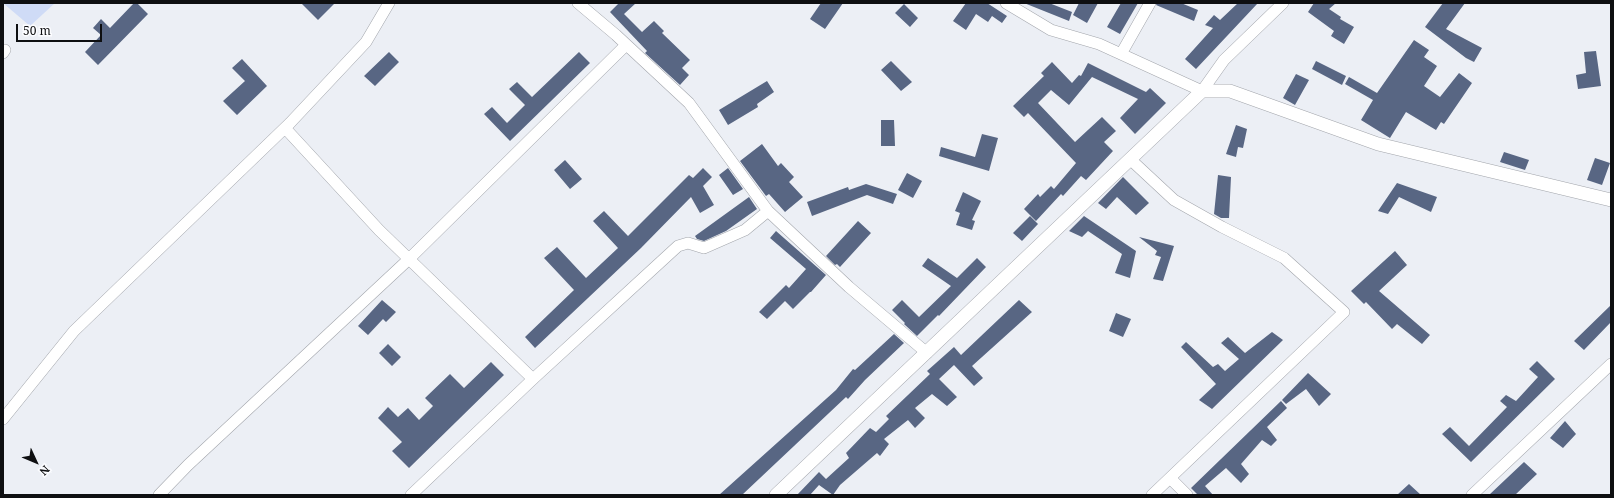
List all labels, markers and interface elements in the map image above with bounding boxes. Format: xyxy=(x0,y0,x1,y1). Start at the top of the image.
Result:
scale bar xyxy=(18,16,104,42)
text: 50 m xyxy=(23,22,51,39)
north arrow xyxy=(16,442,56,482)
text: N xyxy=(37,462,53,479)

